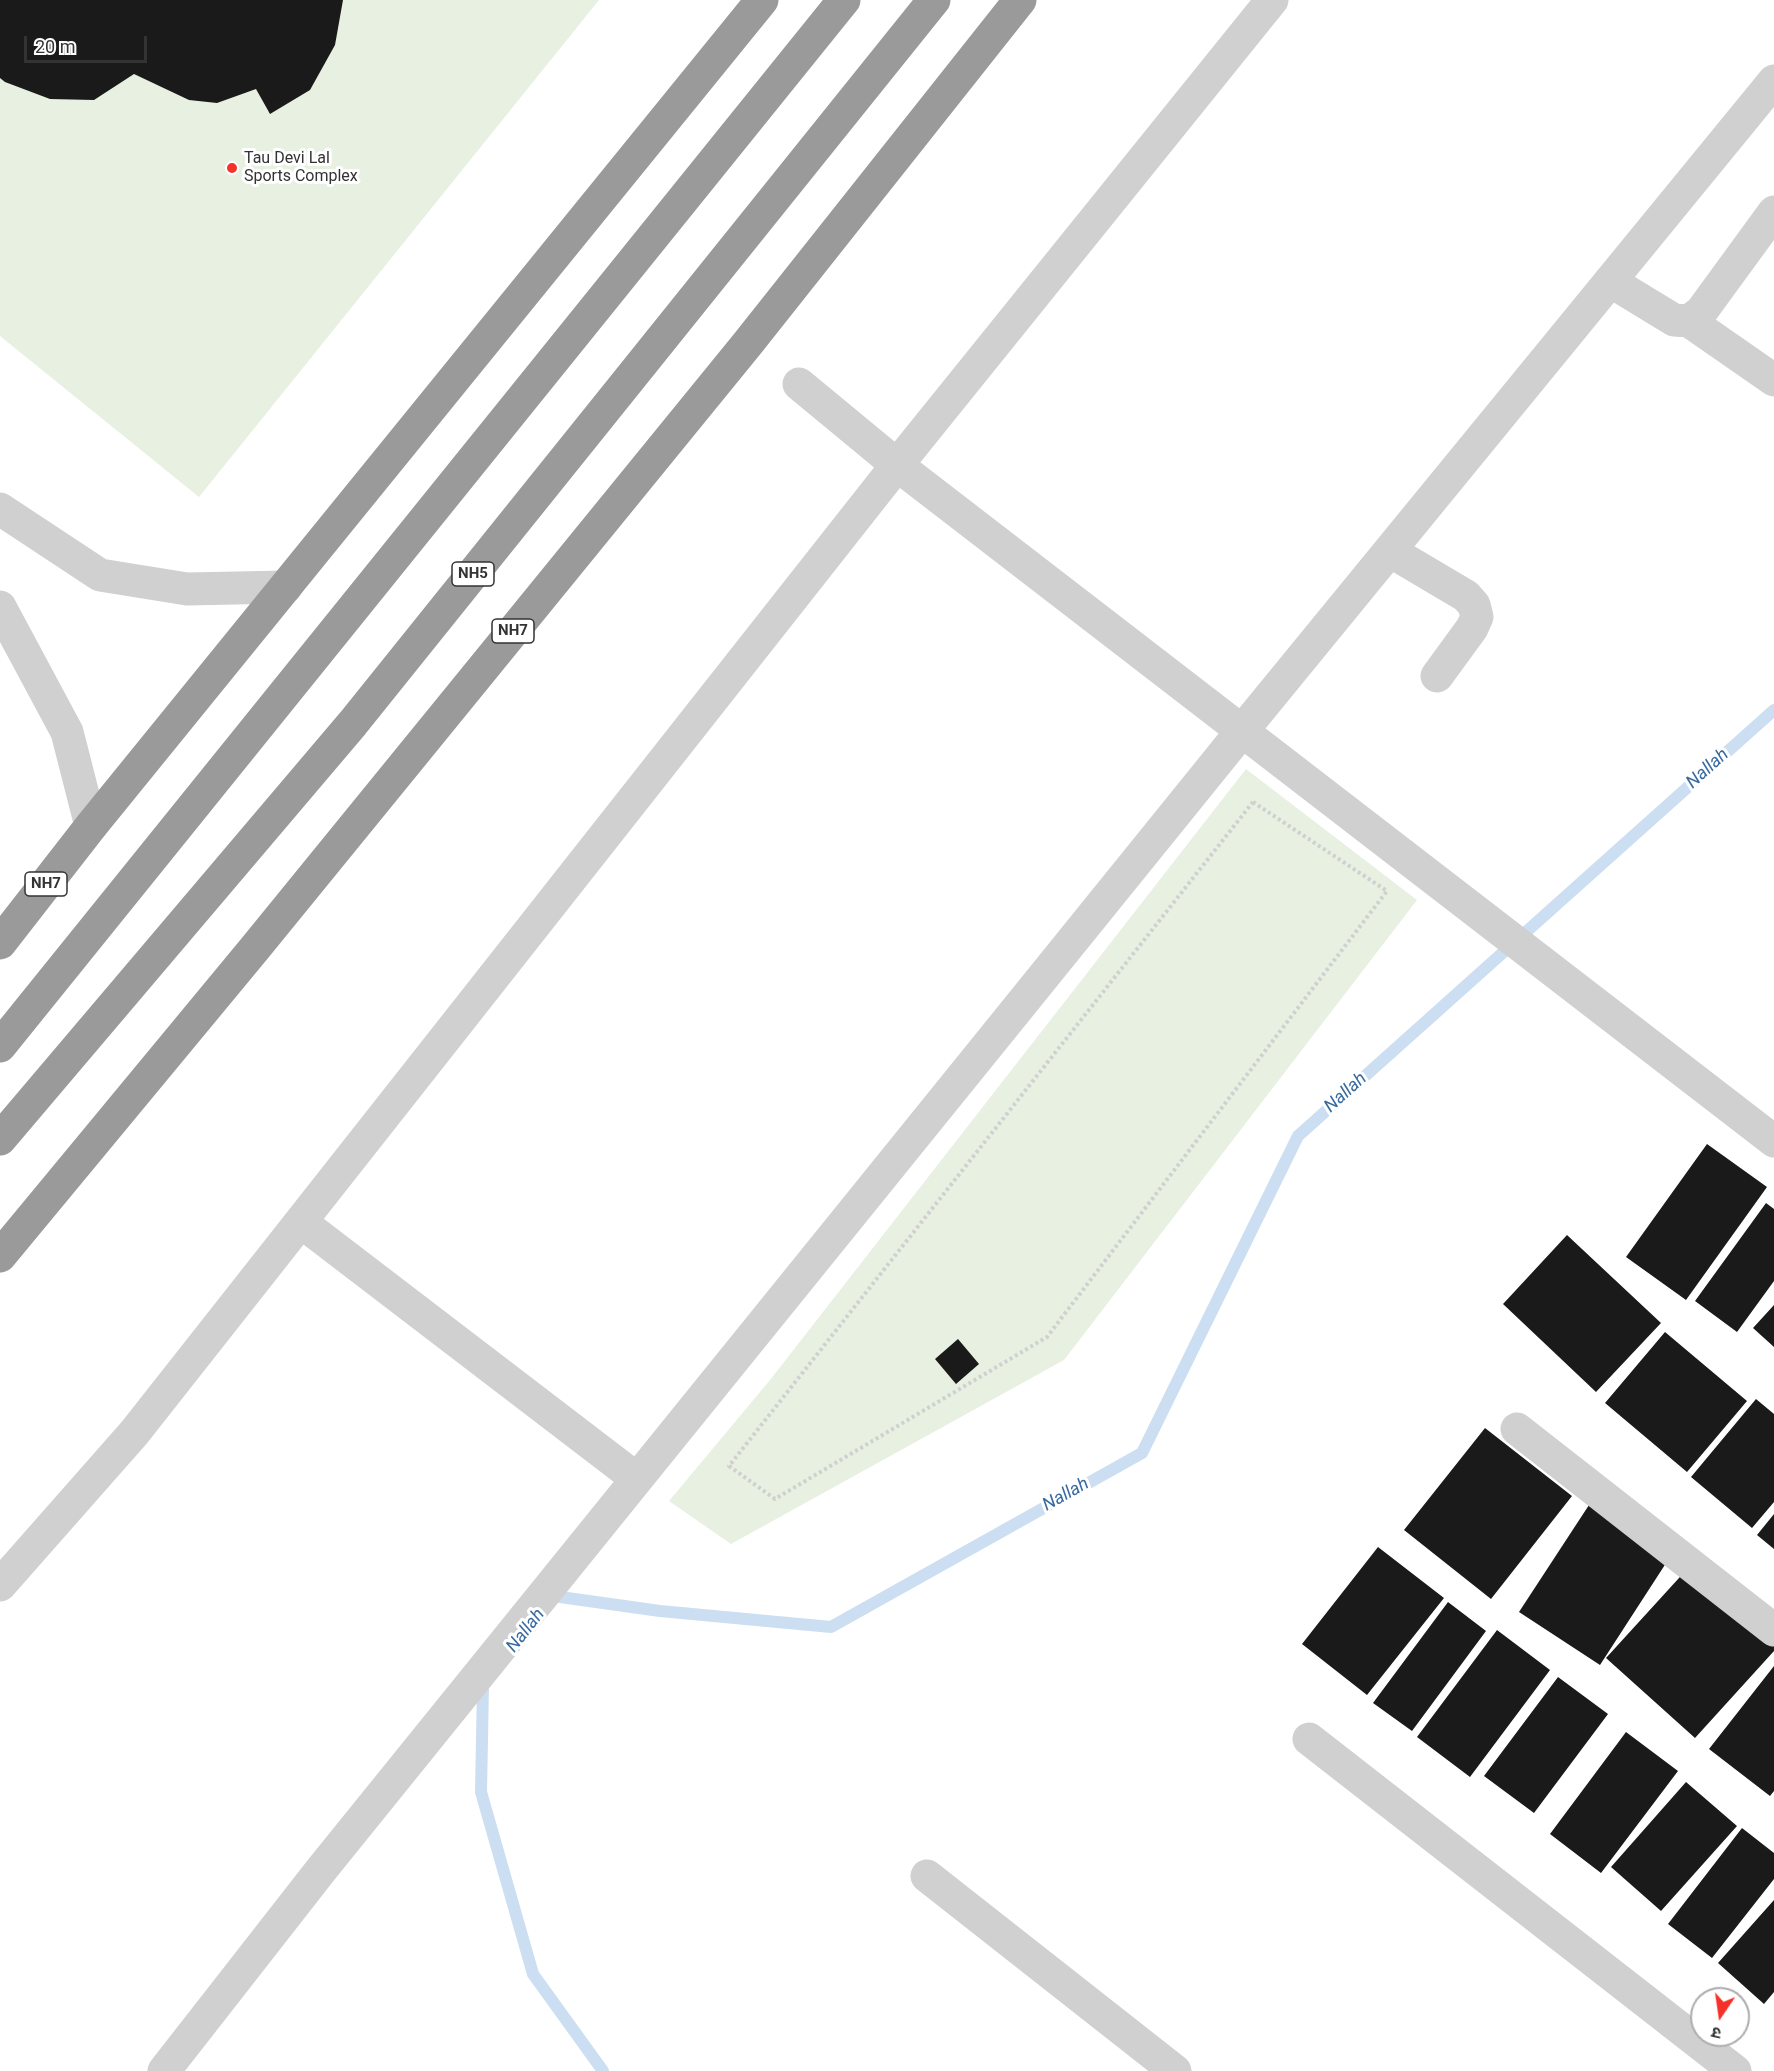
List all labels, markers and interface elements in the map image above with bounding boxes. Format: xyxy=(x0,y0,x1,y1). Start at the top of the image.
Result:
scale bar xyxy=(27,24,150,62)
text: 20 m xyxy=(35,36,75,57)
place label: Tau Devi Lal Sports Complex xyxy=(244,149,358,187)
marker: Tau Devi Lal Sports Complex xyxy=(225,161,239,175)
road number: NH5 xyxy=(452,562,494,586)
road number: NH7 xyxy=(492,619,534,643)
water label: Nallah xyxy=(1682,744,1734,794)
road number: NH7 xyxy=(25,872,67,896)
water label: Nallah xyxy=(1320,1068,1372,1118)
water label: Nallah xyxy=(1039,1474,1093,1516)
water label: Nallah xyxy=(502,1605,550,1657)
north arrow xyxy=(1690,1987,1750,2047)
text: उ xyxy=(1710,2023,1723,2043)

